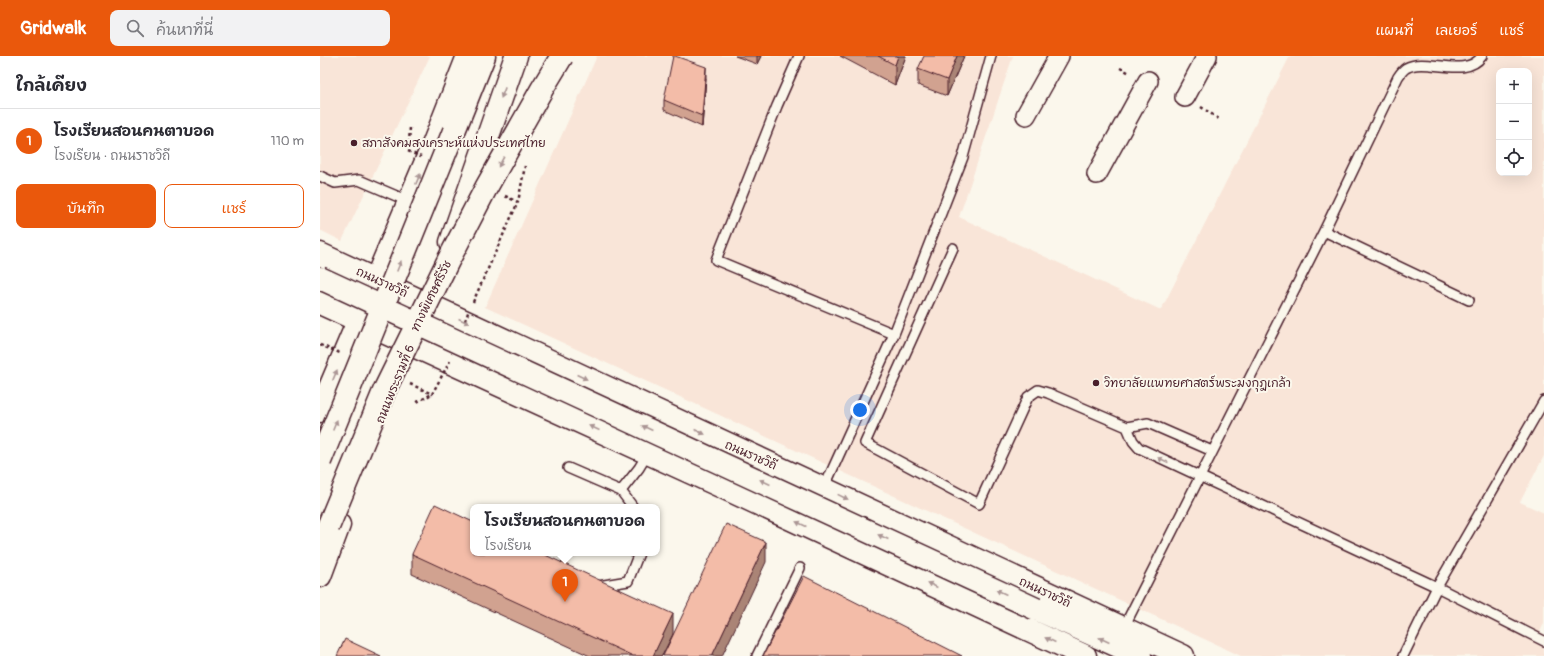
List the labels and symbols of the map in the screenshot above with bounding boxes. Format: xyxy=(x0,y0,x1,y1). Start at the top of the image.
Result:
one-way arrow xyxy=(499,87,505,99)
place label: สภาสังคมสงเคราะห์แห่งประเทศไทย xyxy=(362,135,546,151)
marker: สภาสังคมสงเคราะห์แห่งประเทศไทย xyxy=(349,138,359,148)
one-way arrow xyxy=(497,156,504,168)
one-way arrow xyxy=(415,173,421,184)
street label: ทางพิเศษศรีรัช xyxy=(408,258,455,334)
one-way arrow xyxy=(396,260,402,271)
street label: ถนนราชวิถี xyxy=(354,264,410,301)
one-way arrow xyxy=(458,318,470,324)
street label: ถนนพระรามที่ 6 xyxy=(369,341,418,426)
one-way arrow xyxy=(333,368,339,380)
one-way arrow xyxy=(576,374,587,380)
place label: วิทยาลัยแพทยศาสตร์พระมงกุฎเกล้า xyxy=(1104,375,1291,392)
marker: วิทยาลัยแพทยศาสตร์พระมงกุฎเกล้า xyxy=(1091,378,1101,388)
your location xyxy=(850,400,870,420)
one-way arrow xyxy=(331,419,338,431)
one-way arrow xyxy=(589,425,600,431)
one-way arrow xyxy=(641,425,653,431)
one-way arrow xyxy=(694,429,705,435)
street label: ถนนราชวิถี xyxy=(722,437,779,474)
one-way arrow xyxy=(1158,457,1169,463)
one-way arrow xyxy=(760,479,771,485)
one-way arrow xyxy=(837,494,849,501)
one-way arrow xyxy=(796,521,807,527)
one-way arrow xyxy=(877,534,889,540)
pin: 1 xyxy=(552,569,578,602)
street label: ถนนราชวิถี xyxy=(1017,574,1073,611)
one-way arrow xyxy=(926,582,938,588)
one-way arrow xyxy=(995,589,1007,595)
one-way arrow xyxy=(1043,636,1055,642)
one-way arrow xyxy=(1099,637,1110,643)

